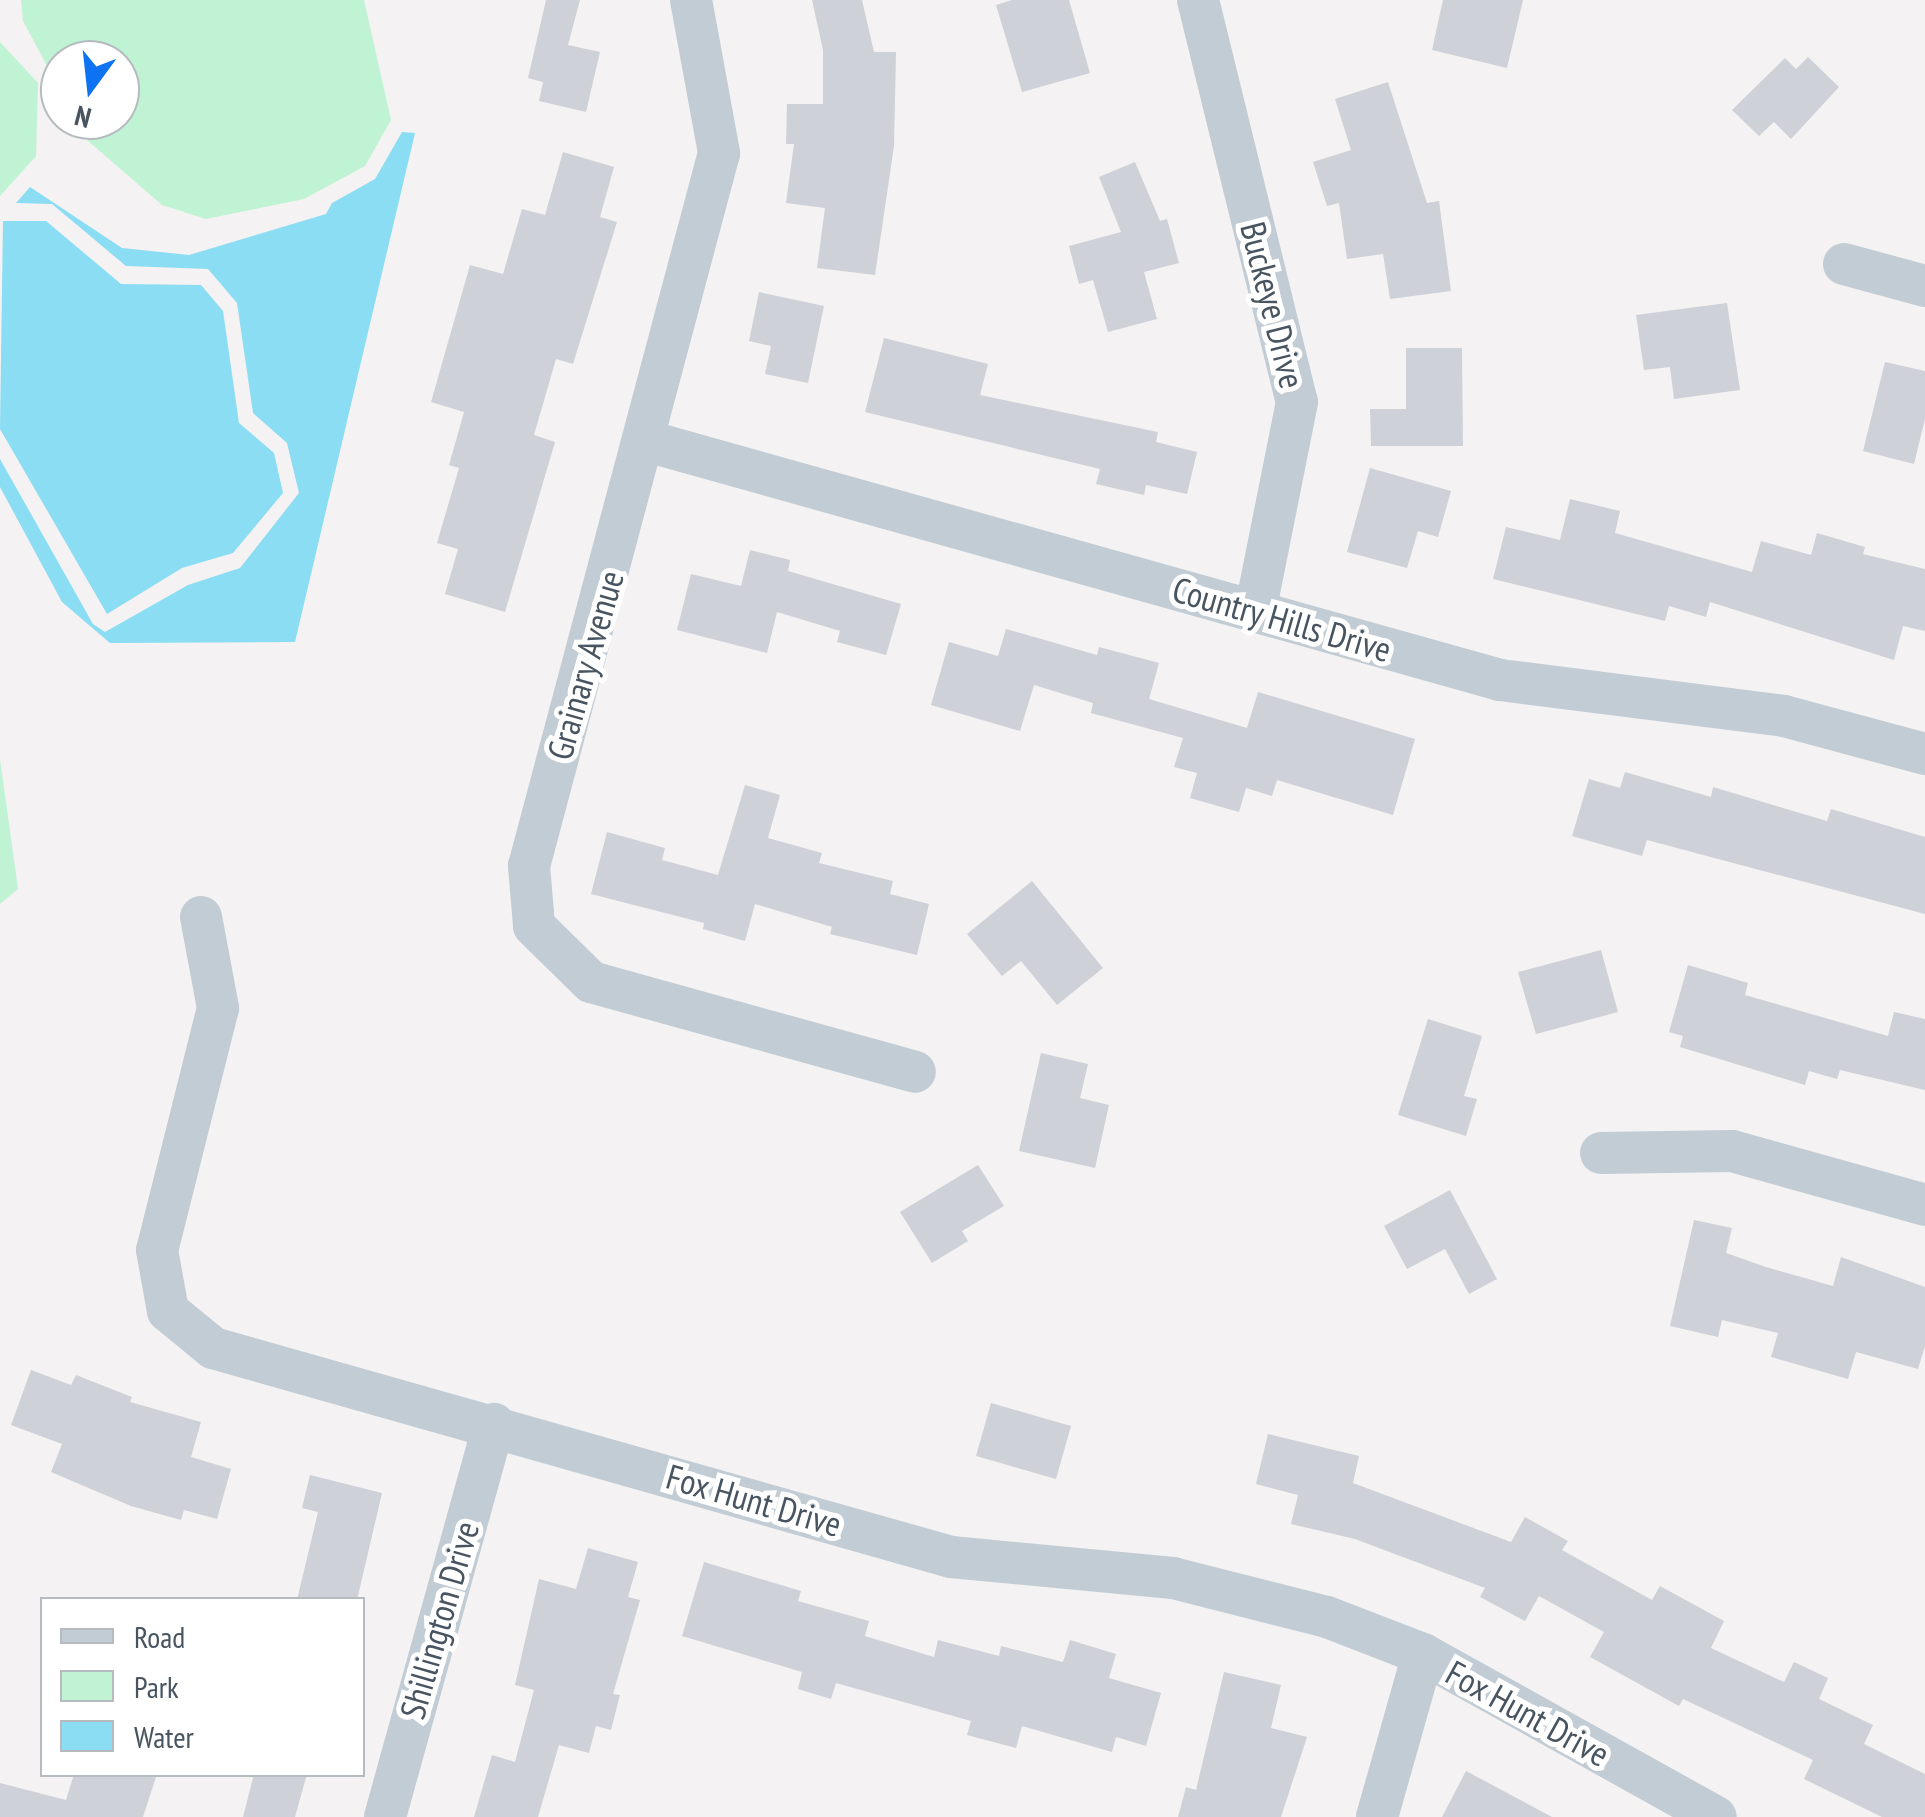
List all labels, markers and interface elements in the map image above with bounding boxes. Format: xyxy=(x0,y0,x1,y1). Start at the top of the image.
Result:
north arrow xyxy=(40,40,140,140)
text: N xyxy=(71,98,95,137)
street label: Buckeye Drive xyxy=(1232,218,1314,392)
street label: Grainary Avenue xyxy=(538,565,632,765)
street label: Country Hills Drive xyxy=(1168,568,1396,670)
street label: Fox Hunt Drive xyxy=(661,1455,847,1545)
street label: Shillington Drive xyxy=(391,1517,487,1723)
legend xyxy=(40,1597,365,1777)
text: Road xyxy=(134,1617,185,1656)
street label: Fox Hunt Drive xyxy=(1439,1651,1617,1775)
text: Park xyxy=(134,1667,179,1706)
text: Water xyxy=(134,1717,194,1756)

